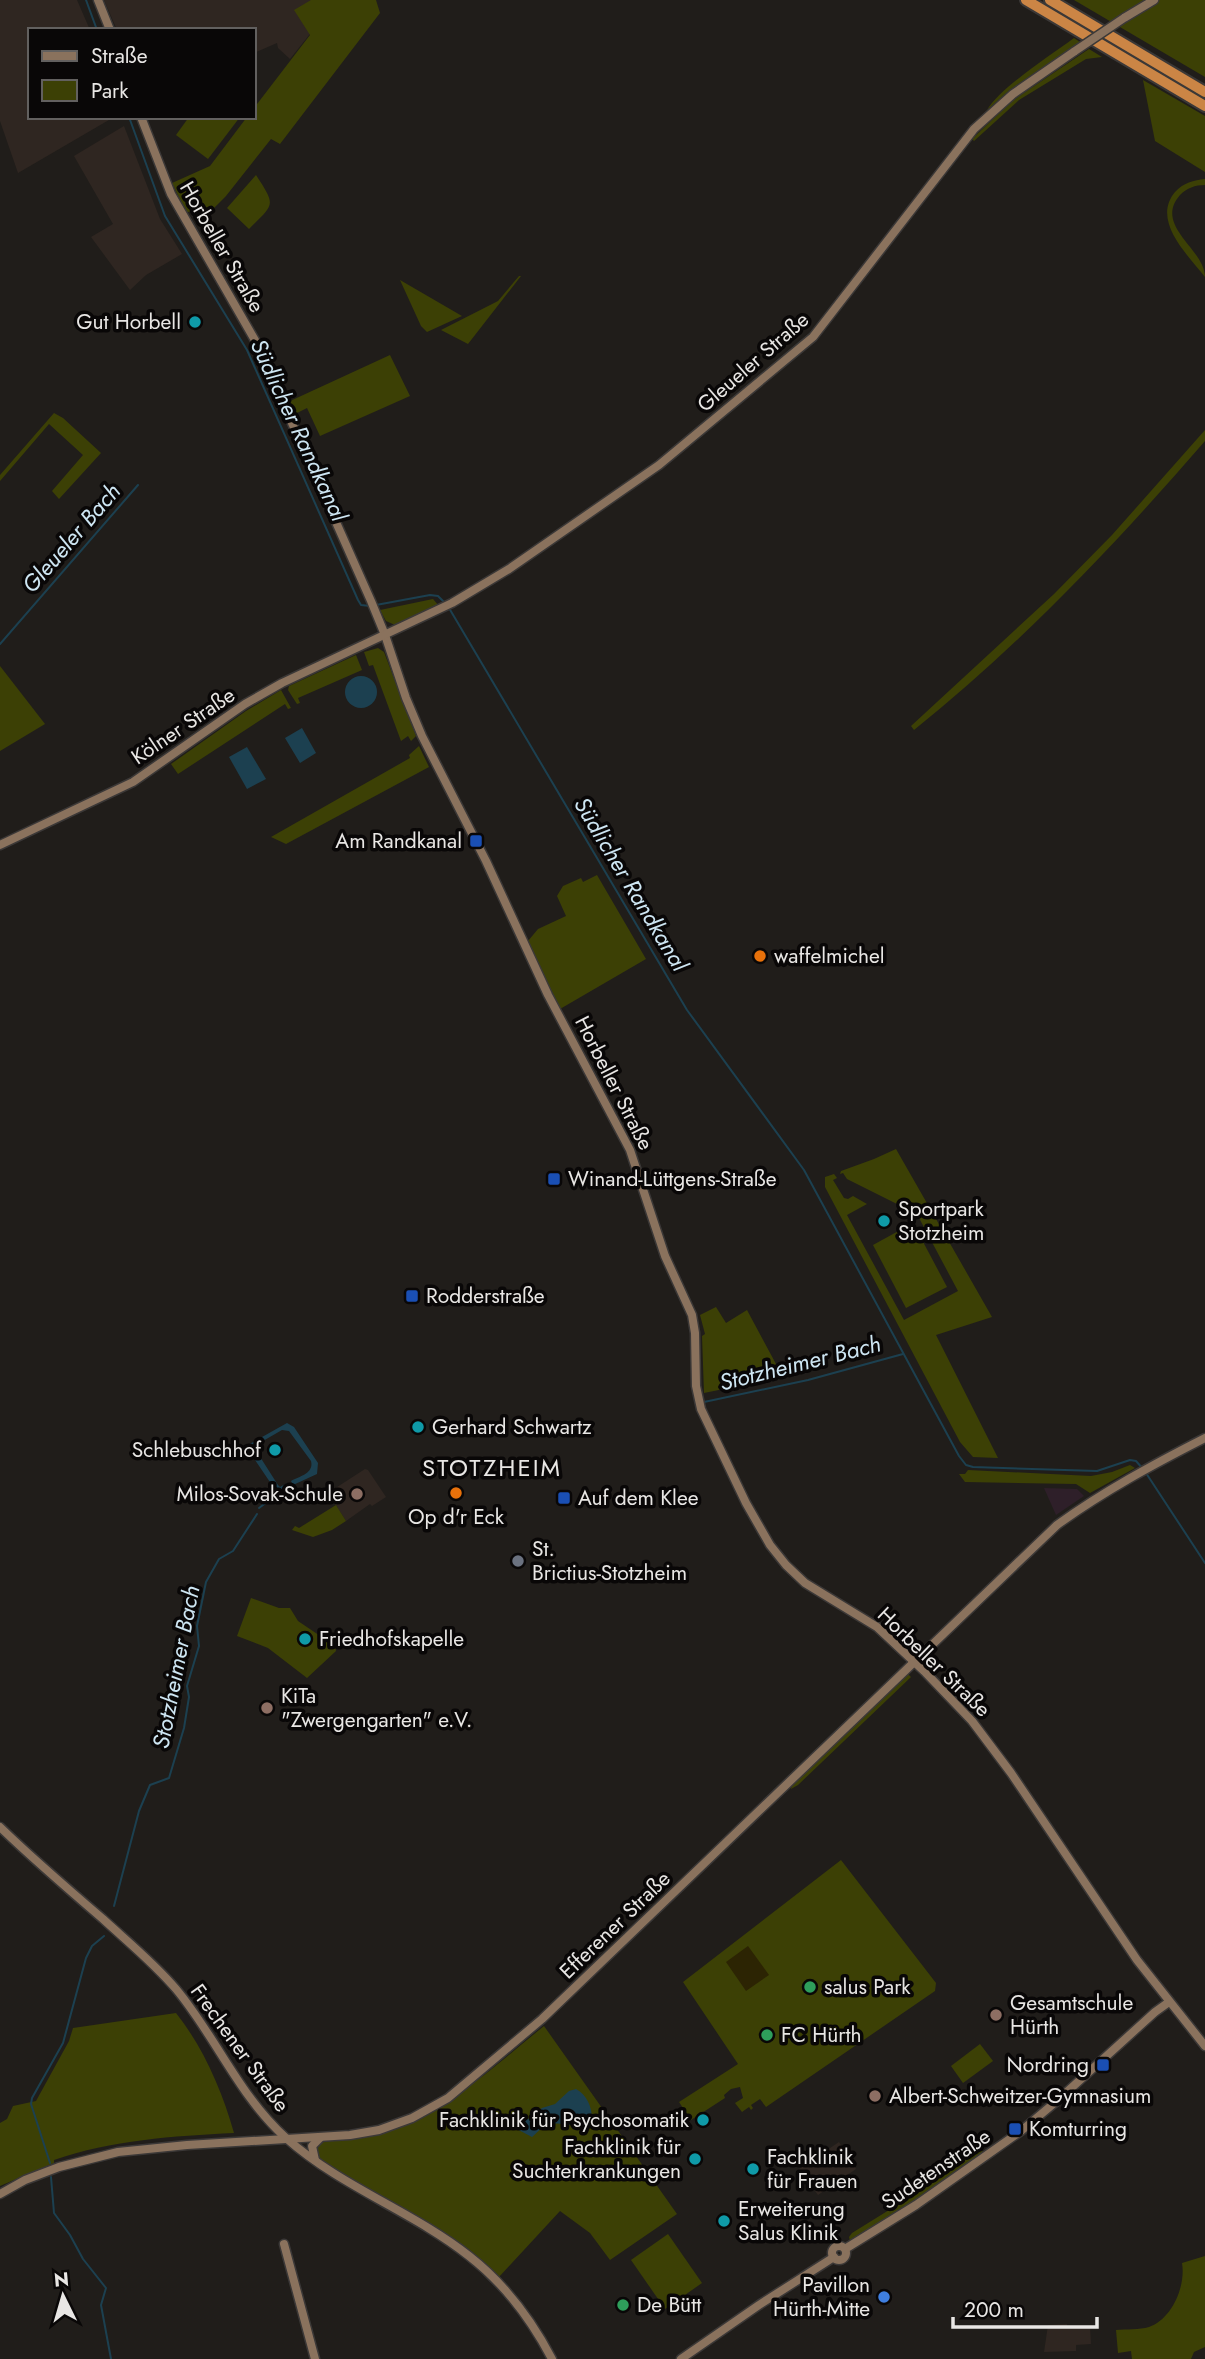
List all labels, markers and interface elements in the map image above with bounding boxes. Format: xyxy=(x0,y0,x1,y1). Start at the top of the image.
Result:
legend xyxy=(28,28,256,119)
text: Straße xyxy=(91,41,148,71)
text: Park xyxy=(91,76,129,106)
street label: Horbeller Straße xyxy=(172,176,272,318)
street label: Gleueler Straße xyxy=(691,305,816,419)
place label: Gut Horbell xyxy=(76,307,181,337)
marker: Gut Horbell xyxy=(187,314,203,330)
water label: Südlicher Randkanal xyxy=(242,333,357,528)
water label: Gleueler Bach xyxy=(14,476,128,600)
street label: Kölner Straße xyxy=(125,680,241,772)
water label: Südlicher Randkanal xyxy=(565,790,697,978)
place label: Am Randkanal xyxy=(335,826,462,856)
marker: Am Randkanal xyxy=(468,833,484,849)
place label: waffelmichel xyxy=(774,941,885,971)
marker: waffelmichel xyxy=(752,948,768,964)
street label: Horbeller Straße xyxy=(567,1011,661,1155)
place label: Winand-Lüttgens-Straße xyxy=(568,1164,777,1194)
marker: Winand-Lüttgens-Straße xyxy=(546,1171,562,1187)
place label: Sportpark Stotzheim xyxy=(898,1194,984,1248)
marker: Sportpark Stotzheim xyxy=(876,1213,892,1229)
place label: Rodderstraße xyxy=(426,1281,545,1311)
marker: Rodderstraße xyxy=(404,1288,420,1304)
water label: Stotzheimer Bach xyxy=(716,1326,884,1400)
place label: Gerhard Schwartz xyxy=(432,1412,592,1442)
marker: Gerhard Schwartz xyxy=(410,1419,426,1435)
place label: Schlebuschhof xyxy=(132,1435,262,1465)
marker: Schlebuschhof xyxy=(267,1442,283,1458)
district label: STOTZHEIM xyxy=(422,1450,562,1485)
place label: Milos-Sovak-Schule xyxy=(176,1479,343,1509)
place label: Auf dem Klee xyxy=(578,1483,699,1513)
marker: Op d'r Eck xyxy=(448,1485,464,1501)
marker: Milos-Sovak-Schule xyxy=(349,1486,365,1502)
marker: Auf dem Klee xyxy=(556,1490,572,1506)
place label: Op d'r Eck xyxy=(408,1502,505,1532)
place label: St. Brictius-Stotzheim xyxy=(532,1534,687,1588)
marker: St. Brictius-Stotzheim xyxy=(510,1553,526,1569)
water label: Stotzheimer Bach xyxy=(144,1583,208,1751)
street label: Horbeller Straße xyxy=(871,1600,997,1724)
place label: Friedhofskapelle xyxy=(319,1624,464,1654)
marker: Friedhofskapelle xyxy=(297,1631,313,1647)
place label: KiTa "Zwergengarten" e.V. xyxy=(281,1681,472,1735)
marker: KiTa "Zwergengarten" e.V. xyxy=(259,1700,275,1716)
street label: Efferener Straße xyxy=(553,1864,677,1986)
place label: salus Park xyxy=(824,1972,911,2002)
street label: Frechener Straße xyxy=(183,1978,297,2118)
marker: salus Park xyxy=(802,1979,818,1995)
place label: Gesamtschule Hürth xyxy=(1010,1988,1133,2042)
marker: Gesamtschule Hürth xyxy=(988,2007,1004,2023)
place label: FC Hürth xyxy=(781,2020,862,2050)
marker: FC Hürth xyxy=(759,2027,775,2043)
place label: Nordring xyxy=(1006,2050,1089,2080)
marker: Nordring xyxy=(1095,2057,1111,2073)
place label: Albert-Schweitzer-Gymnasium xyxy=(889,2081,1151,2111)
marker: Albert-Schweitzer-Gymnasium xyxy=(867,2088,883,2104)
place label: Fachklinik für Psychosomatik xyxy=(439,2105,690,2135)
marker: Fachklinik für Psychosomatik xyxy=(695,2112,711,2128)
place label: Komturring xyxy=(1029,2114,1127,2144)
street label: Sudetenstraße xyxy=(876,2121,997,2217)
marker: Komturring xyxy=(1007,2121,1023,2137)
place label: Fachklinik für Suchterkrankungen xyxy=(512,2132,682,2186)
place label: Fachklinik für Frauen xyxy=(767,2142,858,2196)
marker: Fachklinik für Suchterkrankungen xyxy=(687,2151,703,2167)
marker: Fachklinik für Frauen xyxy=(745,2161,761,2177)
place label: Erweiterung Salus Klinik xyxy=(738,2194,845,2248)
marker: Erweiterung Salus Klinik xyxy=(716,2213,732,2229)
north arrow xyxy=(28,2261,98,2331)
text: N xyxy=(53,2265,70,2294)
place label: Pavillon Hürth-Mitte xyxy=(773,2270,870,2324)
scale bar xyxy=(953,2286,1096,2330)
marker: Pavillon Hürth-Mitte xyxy=(876,2289,892,2305)
place label: De Bütt xyxy=(637,2290,701,2320)
text: 200 m xyxy=(964,2295,1024,2325)
marker: De Bütt xyxy=(615,2297,631,2313)

